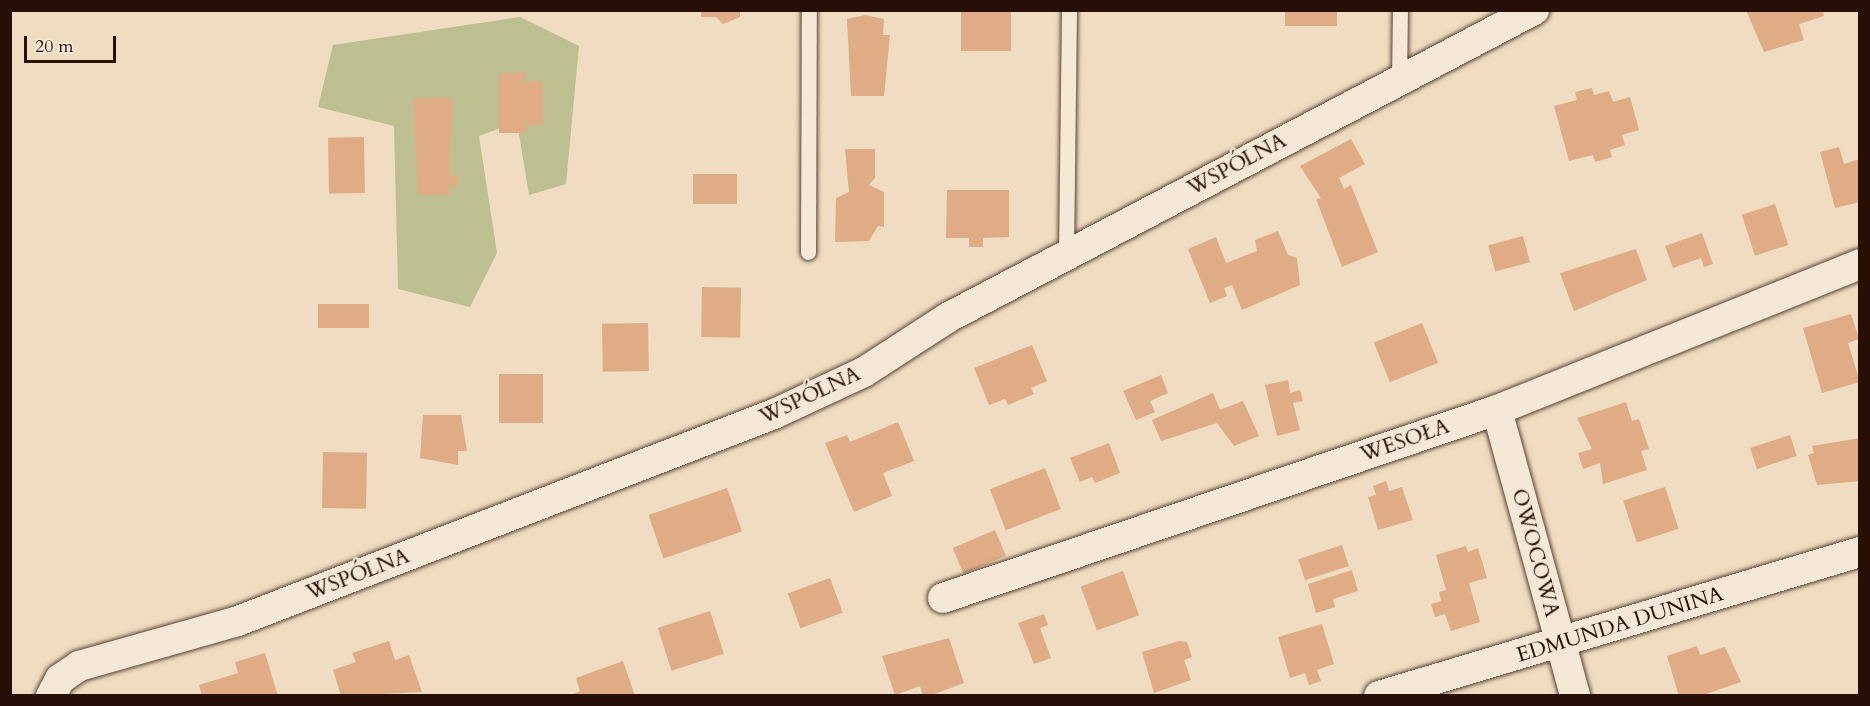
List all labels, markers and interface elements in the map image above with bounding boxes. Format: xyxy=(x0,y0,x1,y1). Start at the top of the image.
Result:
scale bar xyxy=(27,24,118,62)
text: 20 m xyxy=(35,34,74,59)
street label: WSPÓLNA xyxy=(1183,129,1291,201)
street label: WSPÓLNA xyxy=(756,362,864,430)
street label: WESOŁA xyxy=(1357,414,1453,468)
street label: OWOCOWA xyxy=(1506,486,1564,620)
street label: WSPÓLNA xyxy=(303,544,413,606)
street label: EDMUNDA DUNINA xyxy=(1514,582,1726,668)

